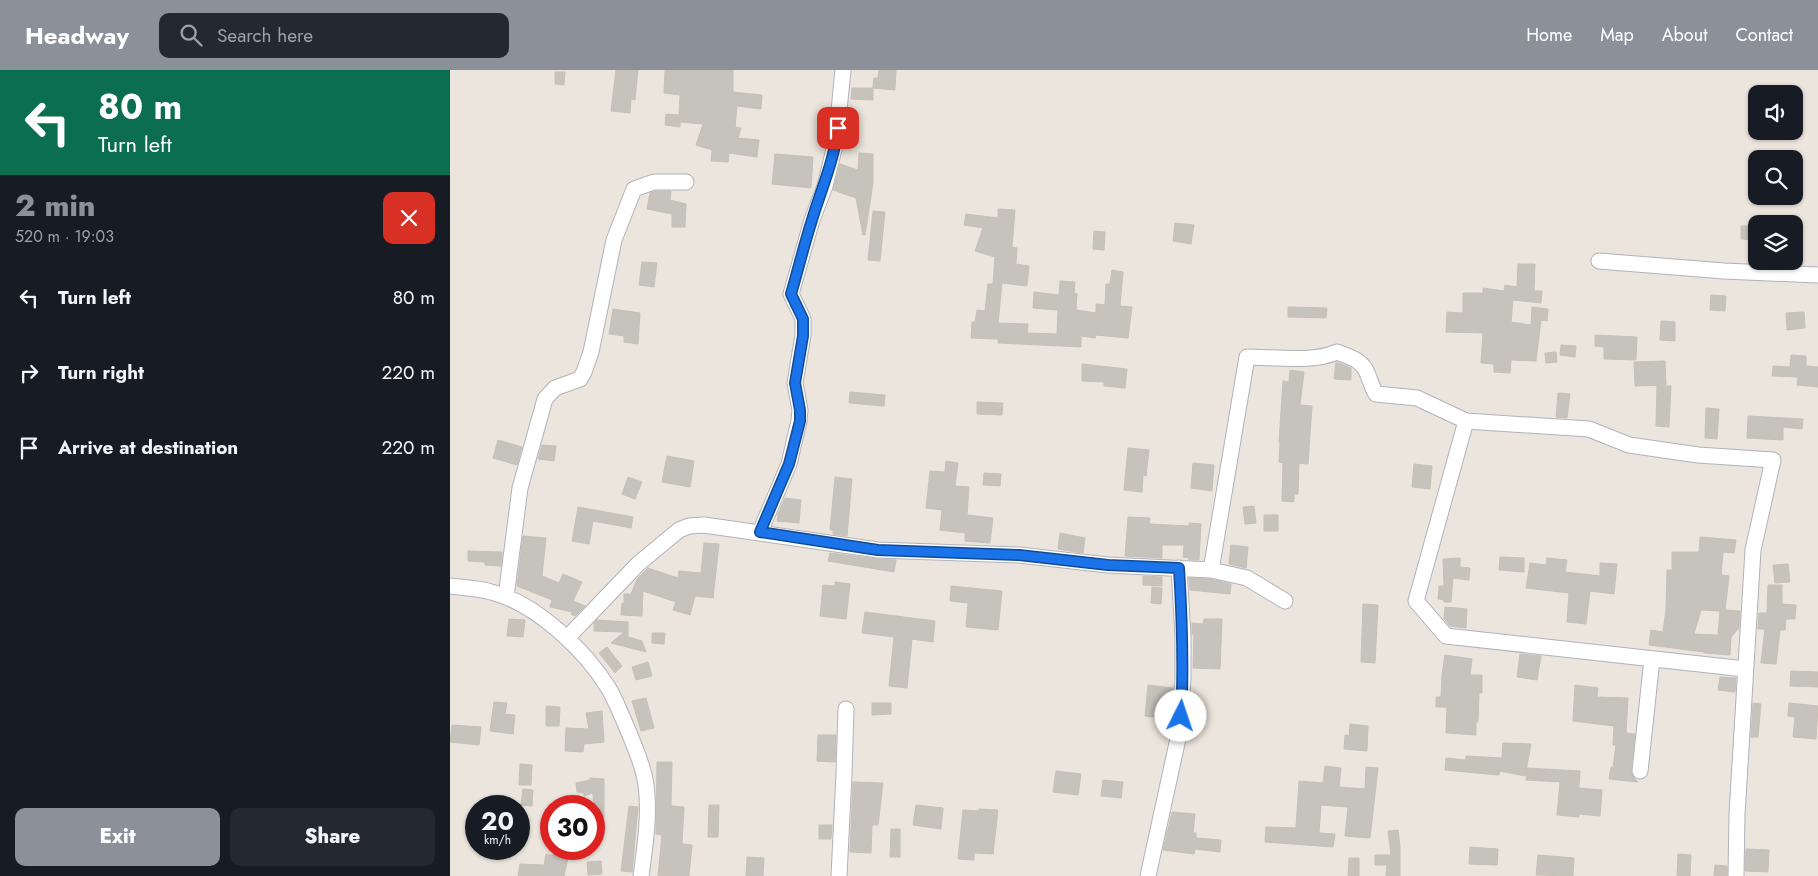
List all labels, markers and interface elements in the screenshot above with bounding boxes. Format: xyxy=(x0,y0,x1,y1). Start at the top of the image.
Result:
search box xyxy=(159,13,509,58)
text: Headway xyxy=(25,18,129,53)
icon: search xyxy=(177,21,205,49)
text: Search here xyxy=(217,22,313,49)
text: Home xyxy=(1526,22,1572,48)
text: Map xyxy=(1600,22,1634,48)
text: About xyxy=(1662,22,1707,48)
text: Contact xyxy=(1735,22,1793,48)
text: 80 m xyxy=(98,82,182,132)
map controls xyxy=(1748,85,1803,270)
button: sound xyxy=(1748,85,1803,140)
icon: left xyxy=(15,90,80,155)
pin xyxy=(817,107,859,149)
icon: arrive xyxy=(824,114,852,142)
text: Turn left xyxy=(98,128,172,160)
button: search xyxy=(1748,150,1803,205)
text: 2 min xyxy=(15,184,96,227)
button: close xyxy=(383,192,435,244)
button: layers xyxy=(1748,215,1803,270)
text: 520 m · 19:03 xyxy=(15,225,114,248)
icon: left xyxy=(15,284,43,312)
text: Turn left xyxy=(58,284,131,311)
text: 80 m xyxy=(393,284,435,311)
icon: right xyxy=(15,359,43,387)
text: Turn right xyxy=(58,359,144,386)
text: 220 m xyxy=(381,359,435,386)
icon: arrive xyxy=(15,434,43,462)
text: Arrive at destination xyxy=(58,434,238,461)
text: 220 m xyxy=(381,434,435,461)
position arrow xyxy=(1154,689,1206,741)
speed limit sign: 30 xyxy=(540,795,605,860)
text: 20 xyxy=(481,803,514,839)
button: Exit xyxy=(15,808,220,866)
button: Share xyxy=(230,808,435,866)
text: km/h xyxy=(484,831,511,849)

